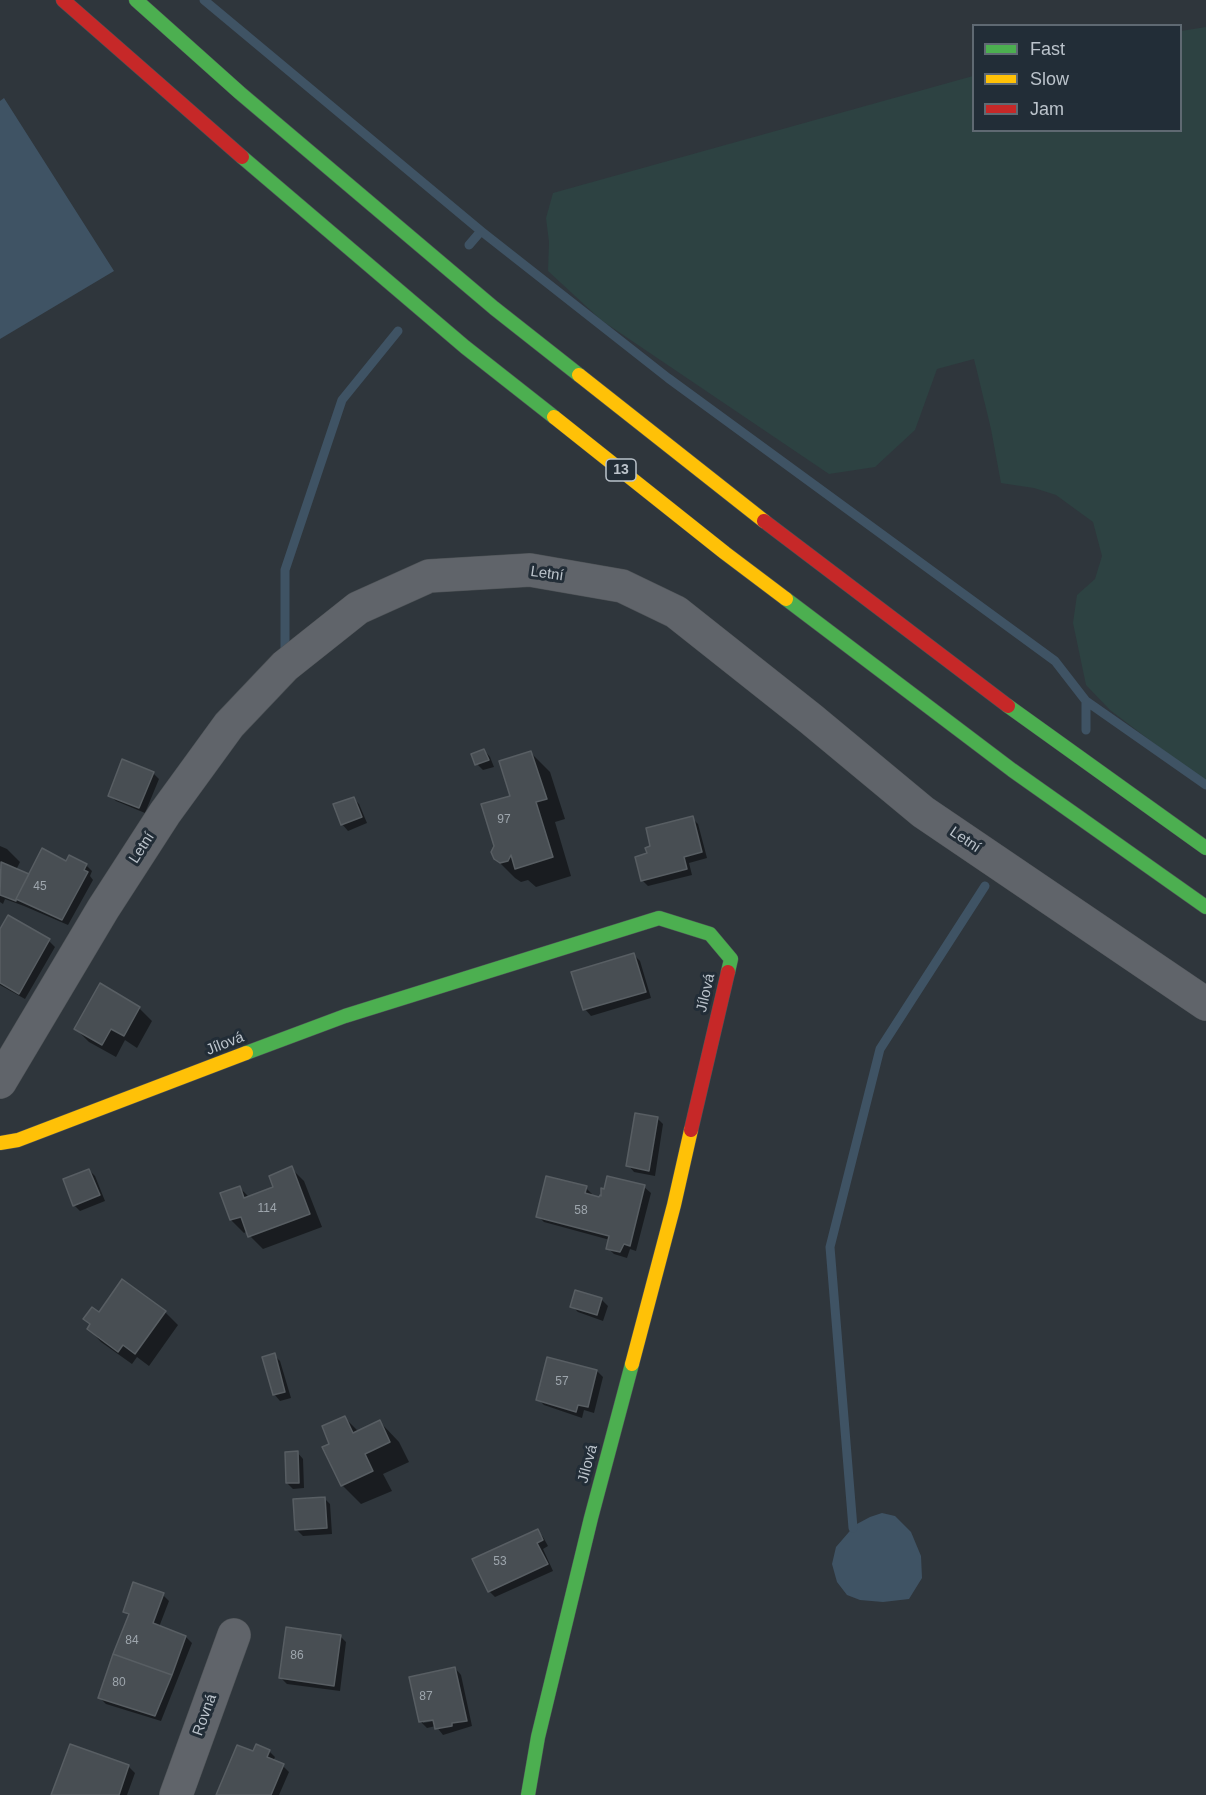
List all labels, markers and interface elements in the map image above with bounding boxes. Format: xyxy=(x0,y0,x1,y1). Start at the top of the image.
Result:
legend xyxy=(972,24,1182,132)
text: Fast xyxy=(1030,39,1065,59)
text: Slow xyxy=(1030,69,1069,89)
text: Jam xyxy=(1030,99,1064,119)
road number: 13 xyxy=(606,459,636,481)
street label: Letní xyxy=(529,563,565,585)
house number: 97 xyxy=(497,813,511,827)
street label: Letní xyxy=(946,823,984,857)
street label: Letní xyxy=(125,829,159,867)
house number: 45 xyxy=(33,880,47,894)
street label: Jílová xyxy=(693,972,719,1014)
street label: Jílová xyxy=(203,1029,247,1059)
house number: 114 xyxy=(257,1202,277,1216)
house number: 58 xyxy=(574,1204,588,1218)
house number: 57 xyxy=(555,1375,569,1389)
street label: Jílová xyxy=(574,1443,602,1485)
house number: 53 xyxy=(493,1555,507,1569)
house number: 84 xyxy=(125,1634,139,1648)
house number: 86 xyxy=(290,1649,304,1663)
house number: 80 xyxy=(112,1676,126,1690)
house number: 87 xyxy=(419,1690,433,1704)
street label: Rovná xyxy=(189,1692,221,1738)

